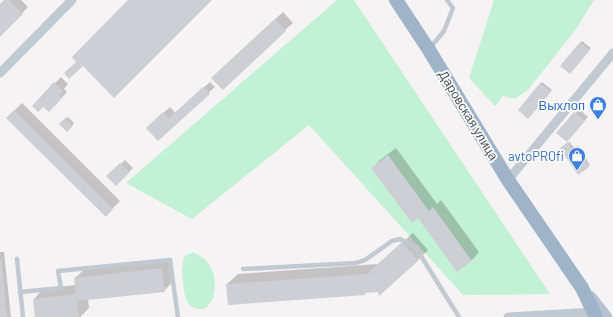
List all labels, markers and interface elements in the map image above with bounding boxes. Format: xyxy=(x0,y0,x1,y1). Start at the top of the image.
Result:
street label: Даровская улица xyxy=(436,67,503,164)
shop icon: Выхлоп xyxy=(588,95,608,120)
place label: Выхлоп xyxy=(538,97,585,113)
shop icon: avtoPROfi xyxy=(567,146,587,171)
place label: avtoPROfi xyxy=(508,148,564,164)

